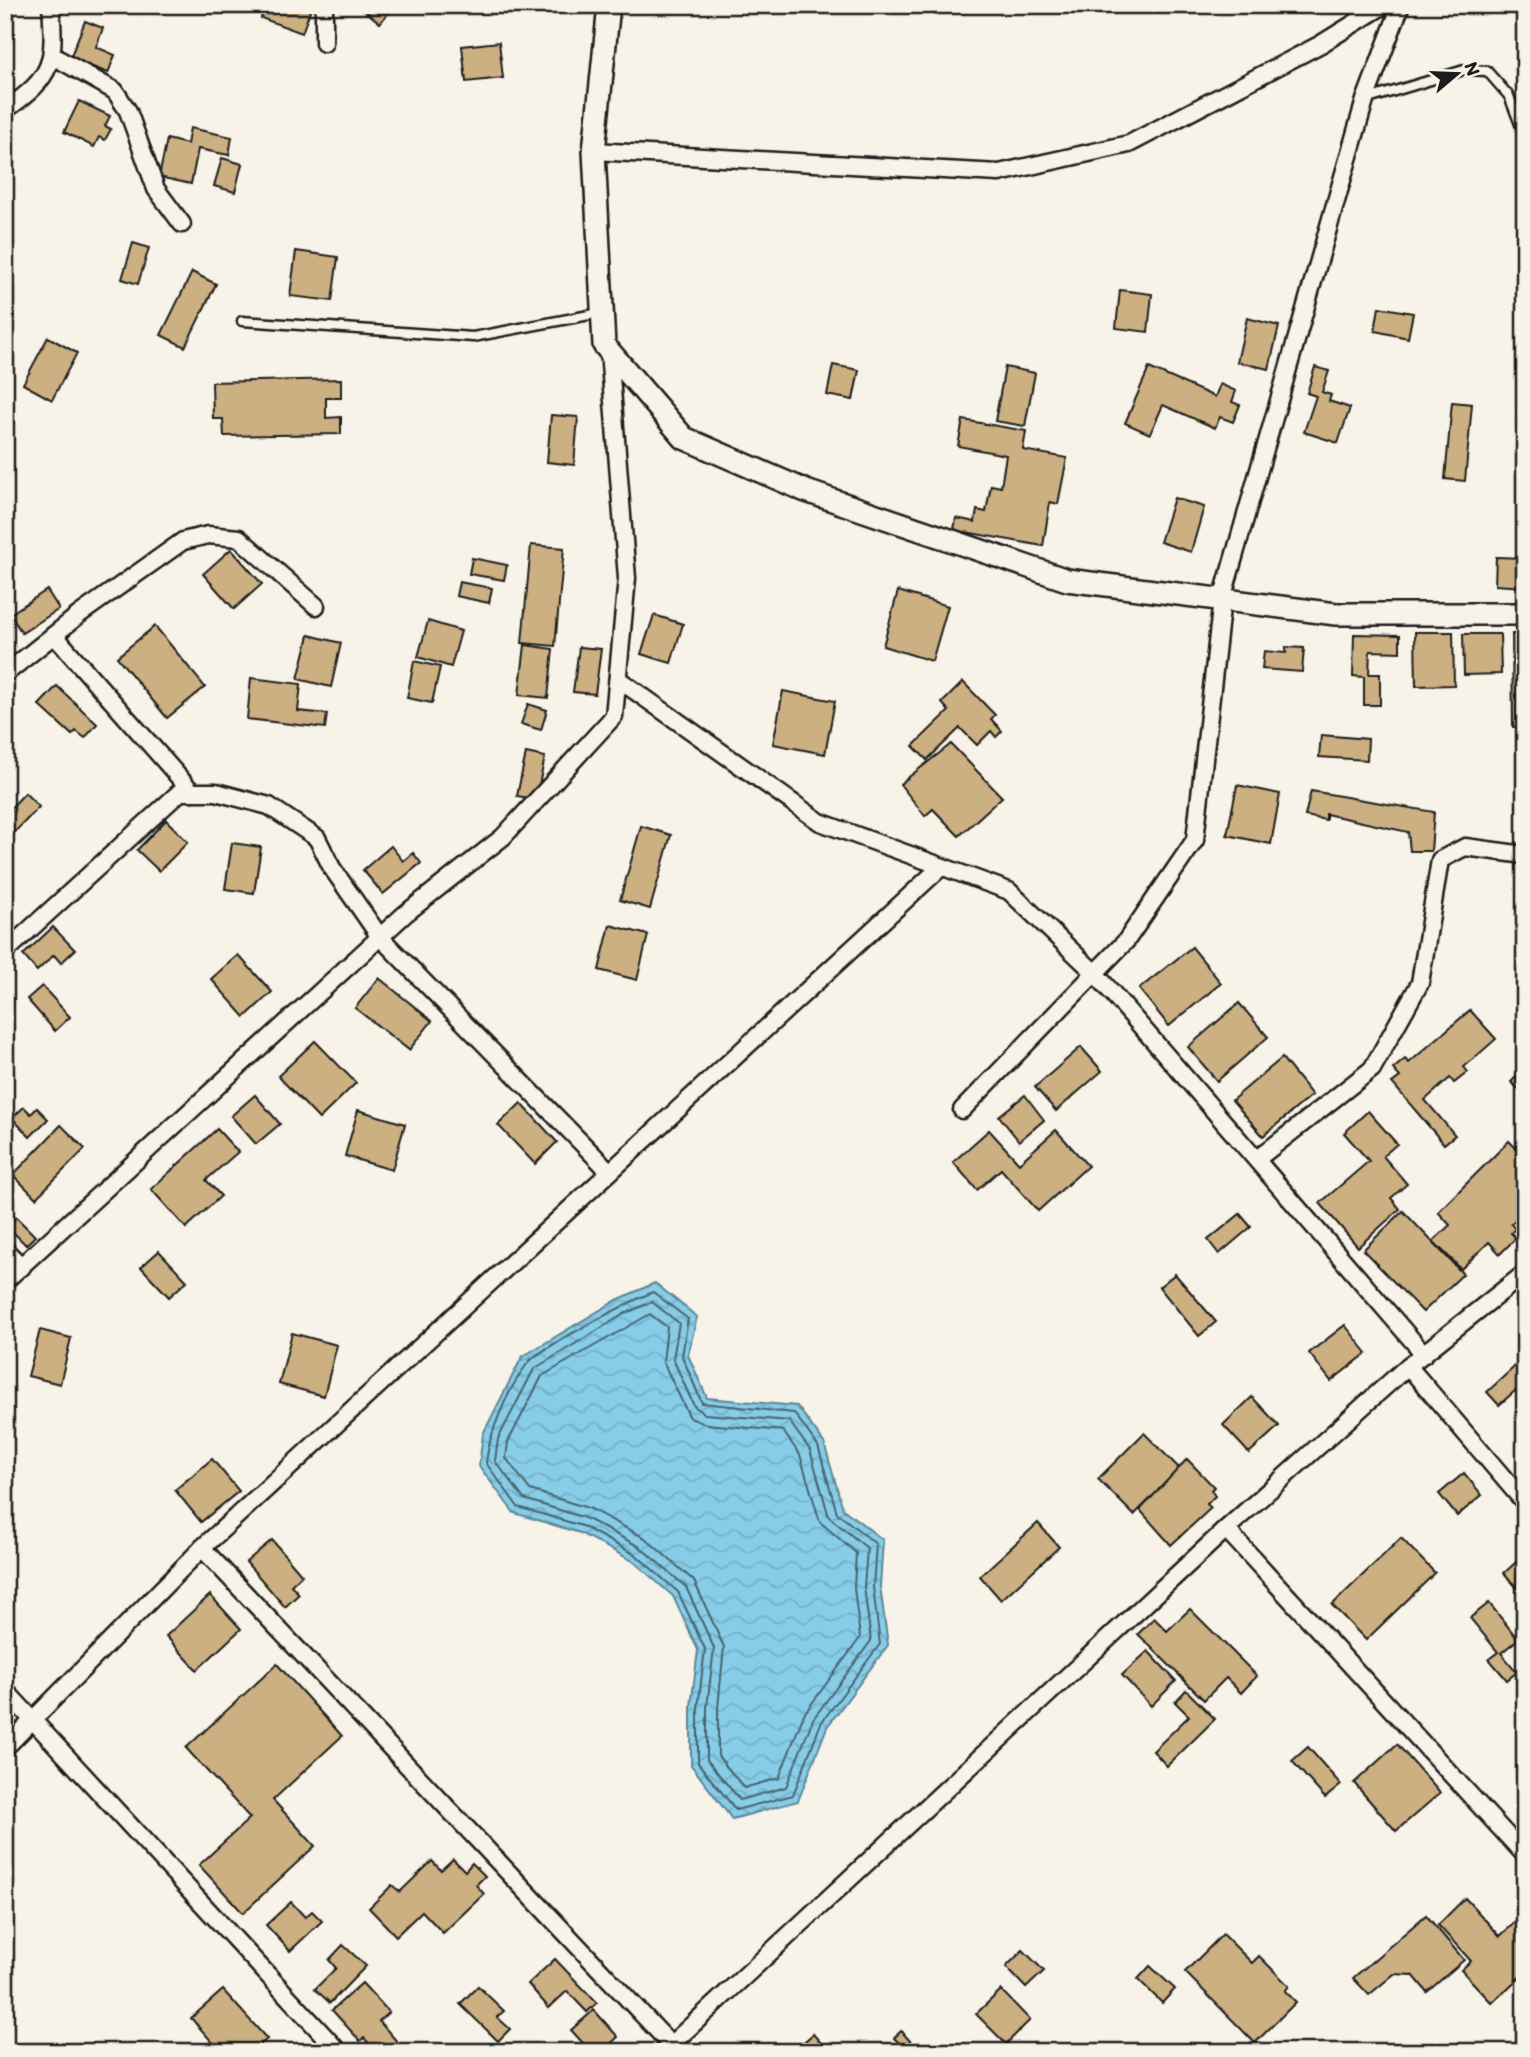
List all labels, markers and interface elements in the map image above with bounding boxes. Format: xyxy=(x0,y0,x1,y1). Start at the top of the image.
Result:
north arrow xyxy=(1422,38,1492,108)
text: N xyxy=(1460,59,1486,78)

